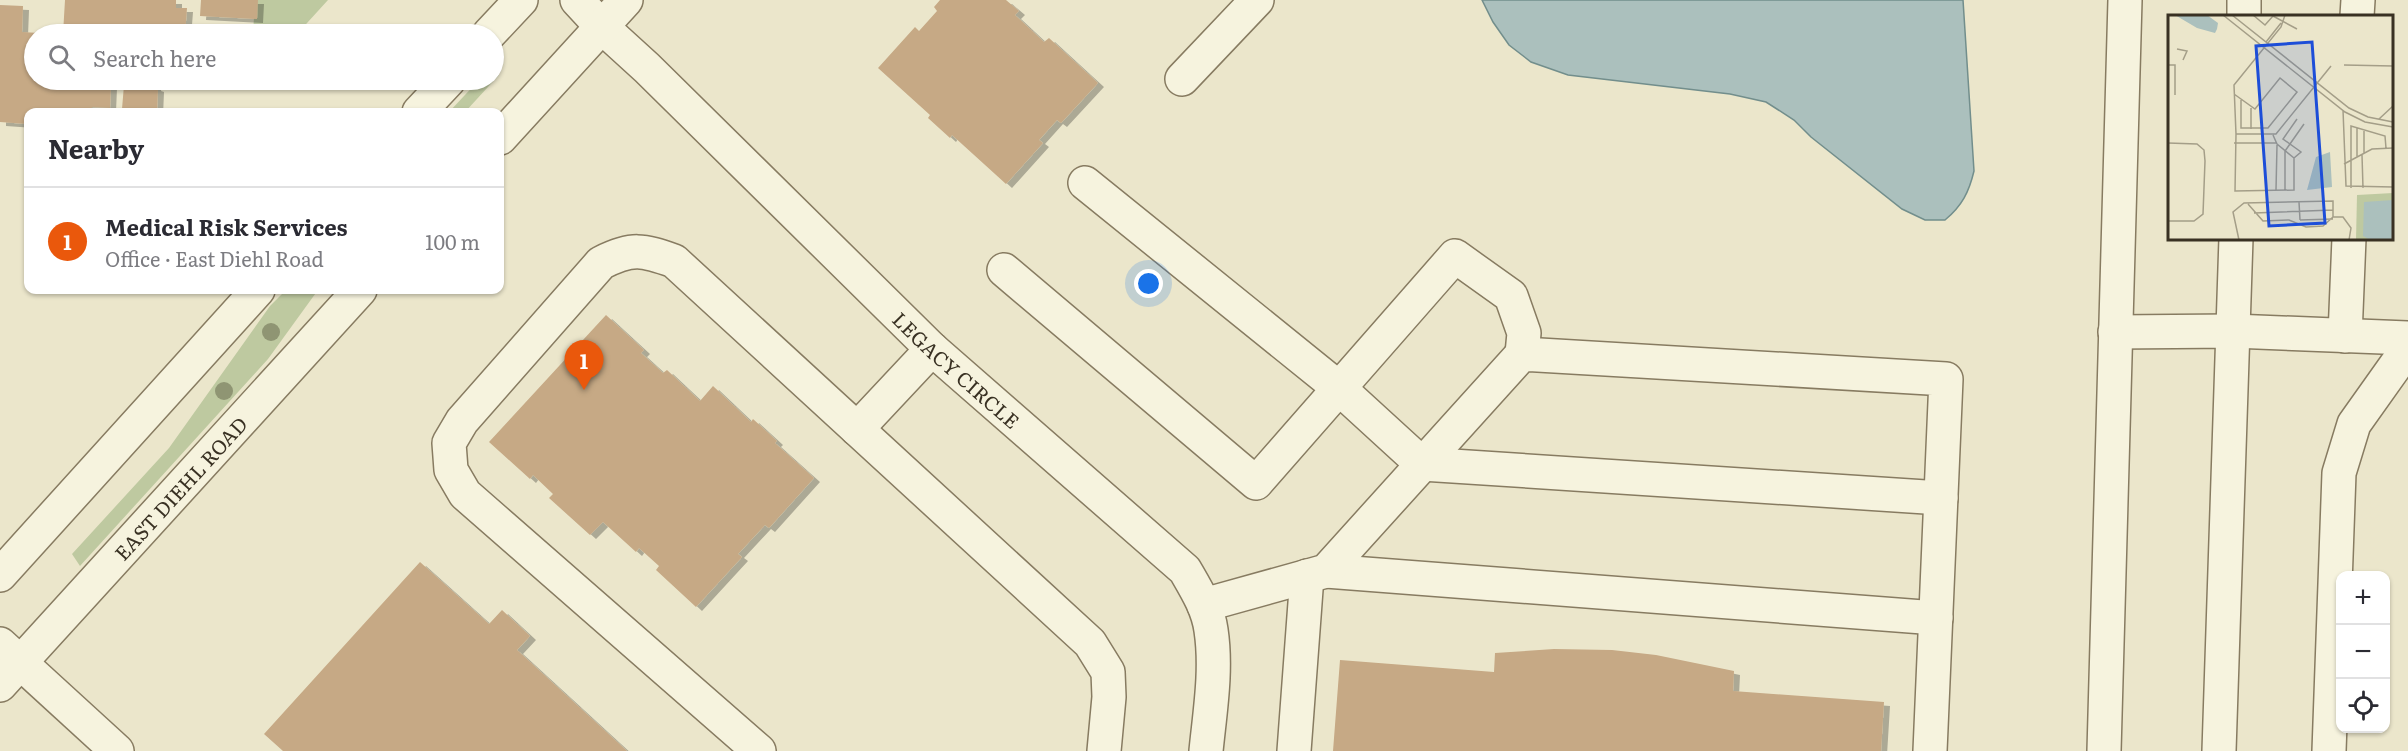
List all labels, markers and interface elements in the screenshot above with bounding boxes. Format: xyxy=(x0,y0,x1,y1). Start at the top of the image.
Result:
inset map xyxy=(2168,15,2393,240)
search box xyxy=(24,24,504,90)
icon: search xyxy=(45,41,78,74)
text: Search here xyxy=(93,41,216,74)
text: Nearby xyxy=(48,128,144,167)
text: Medical Risk Services xyxy=(105,210,347,243)
text: 1 xyxy=(63,226,72,256)
text: 100 m xyxy=(425,226,480,256)
text: Office · East Diehl Road xyxy=(105,243,324,273)
your location xyxy=(1134,269,1163,298)
street label: LEGACY CIRCLE xyxy=(887,304,1027,435)
pin: 1 xyxy=(564,340,604,390)
street label: EAST DIEHL ROAD xyxy=(106,409,253,566)
map controls xyxy=(2336,571,2390,733)
button: + xyxy=(2336,571,2390,625)
button: − xyxy=(2336,625,2390,679)
button: locate xyxy=(2336,679,2390,733)

